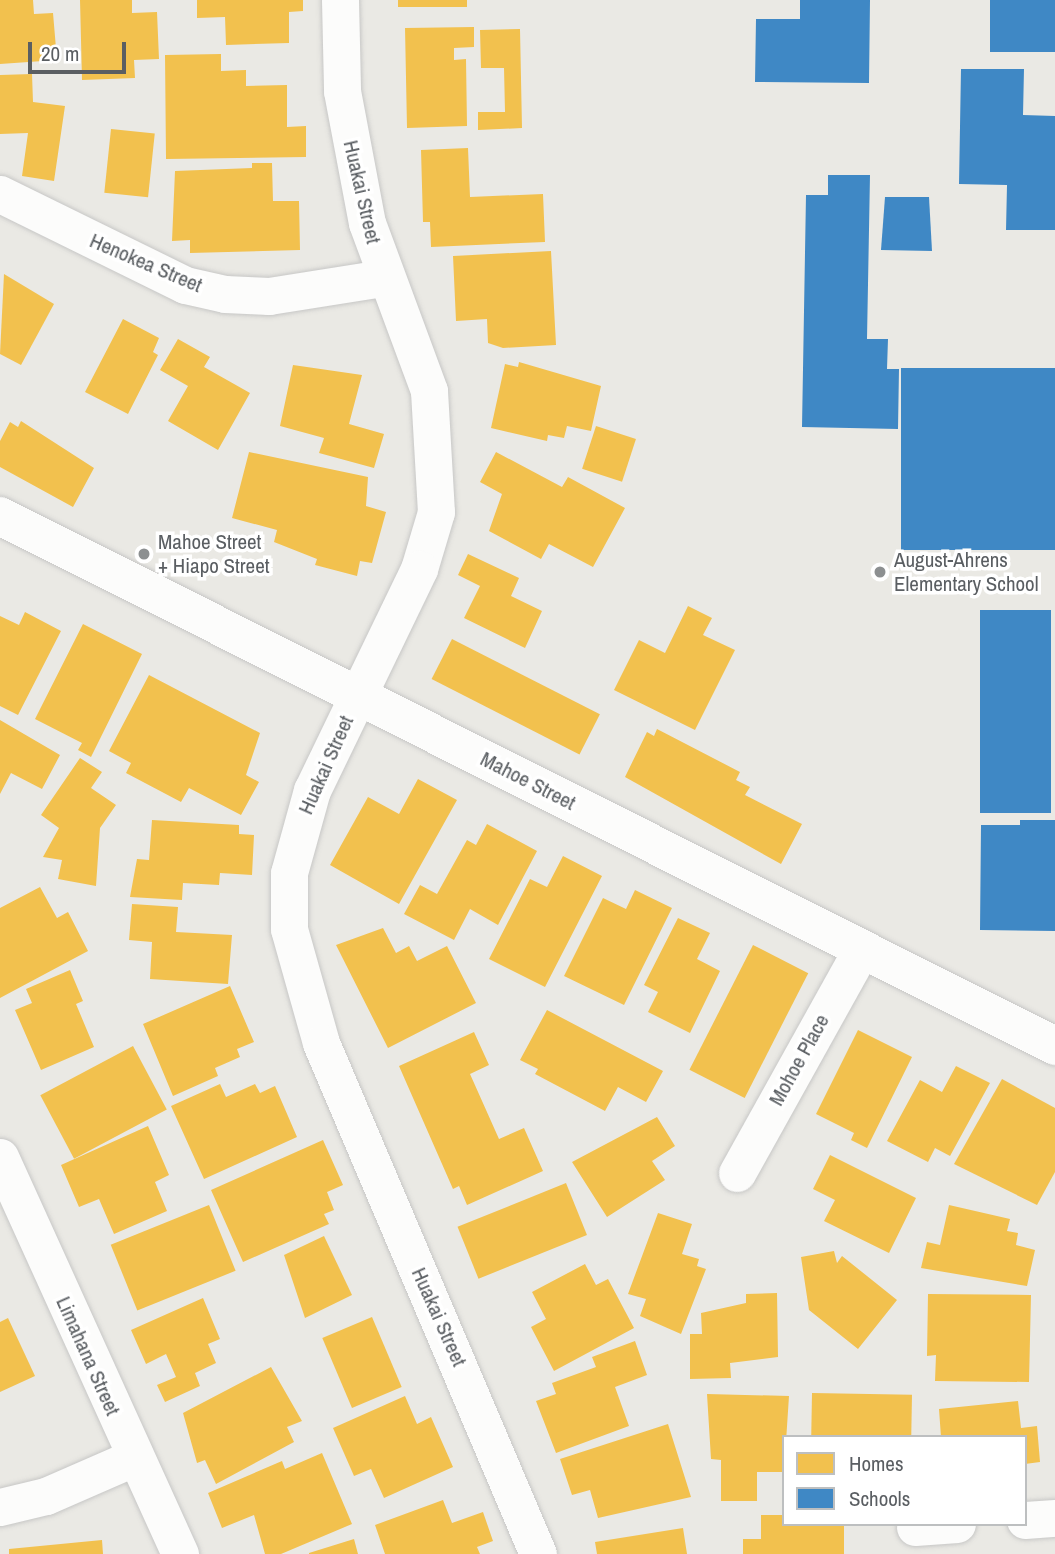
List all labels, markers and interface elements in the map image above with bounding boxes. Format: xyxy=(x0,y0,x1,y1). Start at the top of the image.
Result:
scale bar xyxy=(32,28,130,72)
text: 20 m xyxy=(41,39,79,68)
street label: Huakai Street xyxy=(338,138,386,246)
street label: Henokea Street xyxy=(86,228,206,298)
place label: Mahoe Street + Hiapo Street xyxy=(158,529,270,579)
marker: Mahoe Street + Hiapo Street xyxy=(136,546,152,562)
place label: August-Ahrens Elementary School xyxy=(894,547,1039,597)
marker: August-Ahrens Elementary School xyxy=(872,564,888,580)
street label: Huakai Street xyxy=(293,712,359,818)
street label: Mahoe Street xyxy=(476,746,580,816)
street label: Mohoe Place xyxy=(764,1010,834,1110)
street label: Huakai Street xyxy=(406,1264,472,1370)
street label: Limahana Street xyxy=(51,1293,125,1419)
legend xyxy=(782,1435,1027,1526)
text: Homes xyxy=(849,1449,904,1478)
text: Schools xyxy=(849,1484,910,1513)

